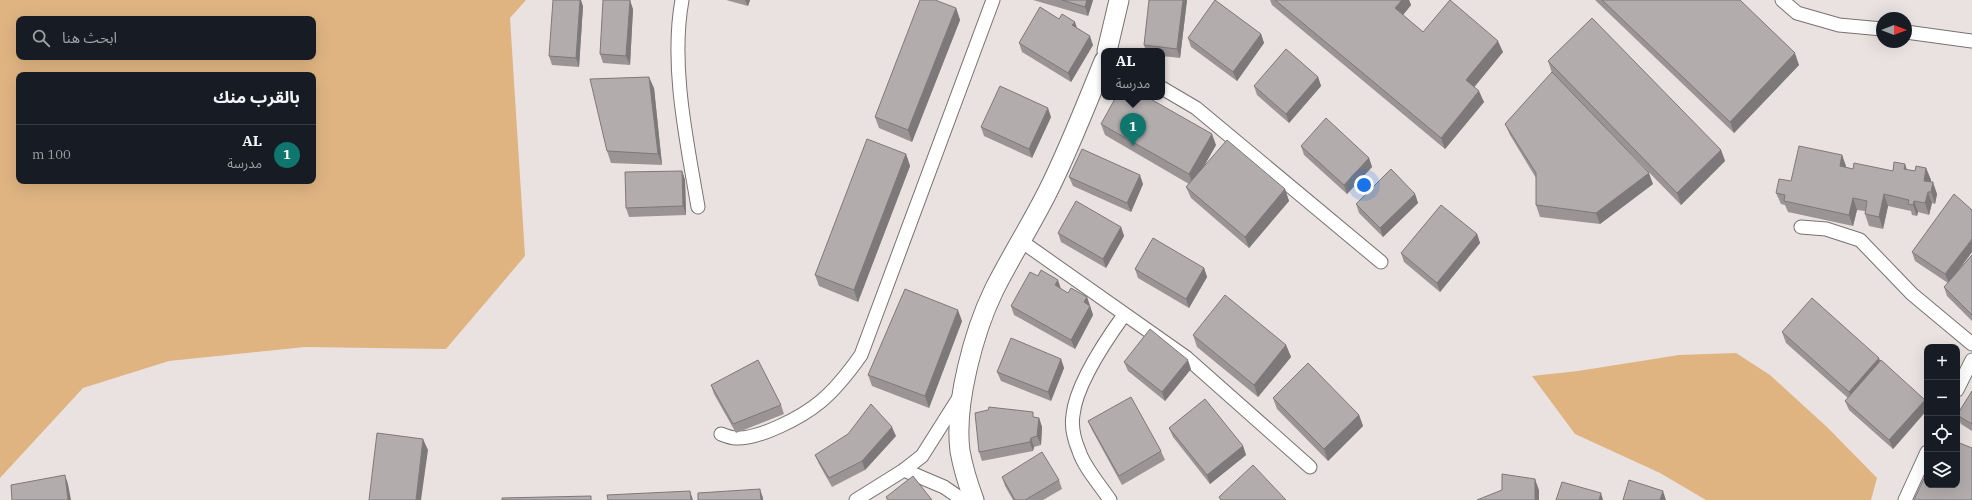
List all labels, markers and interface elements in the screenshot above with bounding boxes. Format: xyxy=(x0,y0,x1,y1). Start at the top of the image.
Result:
north arrow xyxy=(1876,12,1912,48)
search box xyxy=(16,16,316,60)
icon: search xyxy=(30,27,52,49)
text: ابحث هنا xyxy=(62,28,117,47)
popup xyxy=(1101,48,1165,100)
text: AL xyxy=(1116,51,1135,70)
text: مدرسة xyxy=(1116,75,1150,92)
text: بالقرب منك xyxy=(213,86,300,108)
pin: 1 xyxy=(1120,113,1146,146)
text: AL xyxy=(242,131,262,150)
text: 100 m xyxy=(32,146,71,163)
text: 1 xyxy=(283,146,291,163)
text: مدرسة xyxy=(227,155,262,172)
your location xyxy=(1354,175,1374,195)
map controls xyxy=(1924,344,1960,488)
button: + xyxy=(1924,344,1960,380)
button: − xyxy=(1924,380,1960,416)
button: locate xyxy=(1924,416,1960,452)
button: layers xyxy=(1924,452,1960,488)

